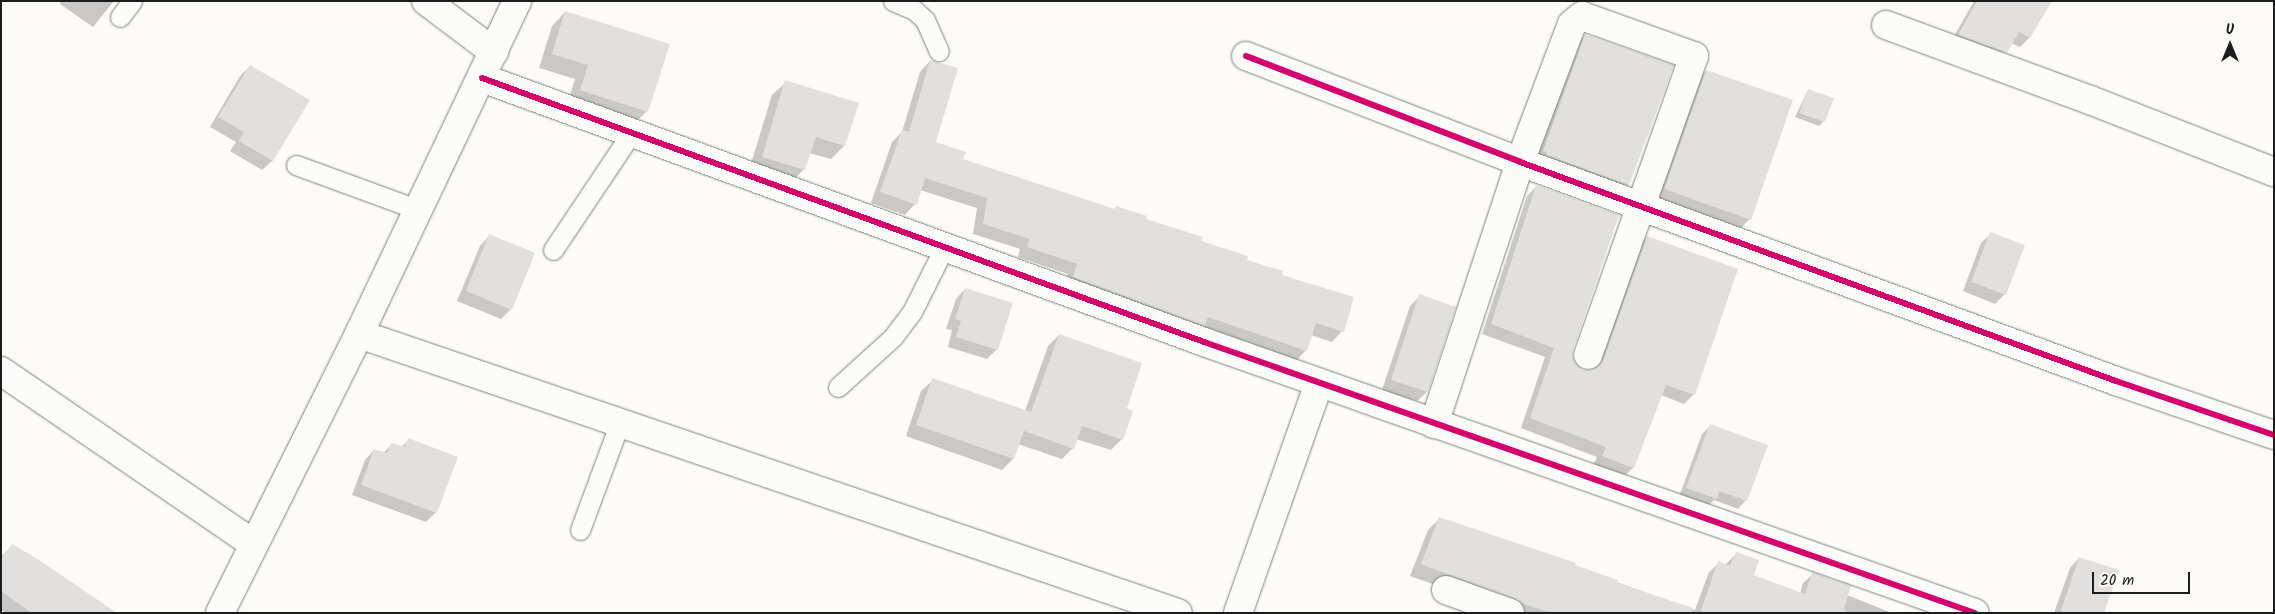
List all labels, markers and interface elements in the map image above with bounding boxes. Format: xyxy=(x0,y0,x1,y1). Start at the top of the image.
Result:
text: U xyxy=(2226,19,2234,41)
north arrow xyxy=(2205,20,2255,70)
scale bar xyxy=(2095,562,2192,594)
text: 20 m xyxy=(2100,569,2134,593)

